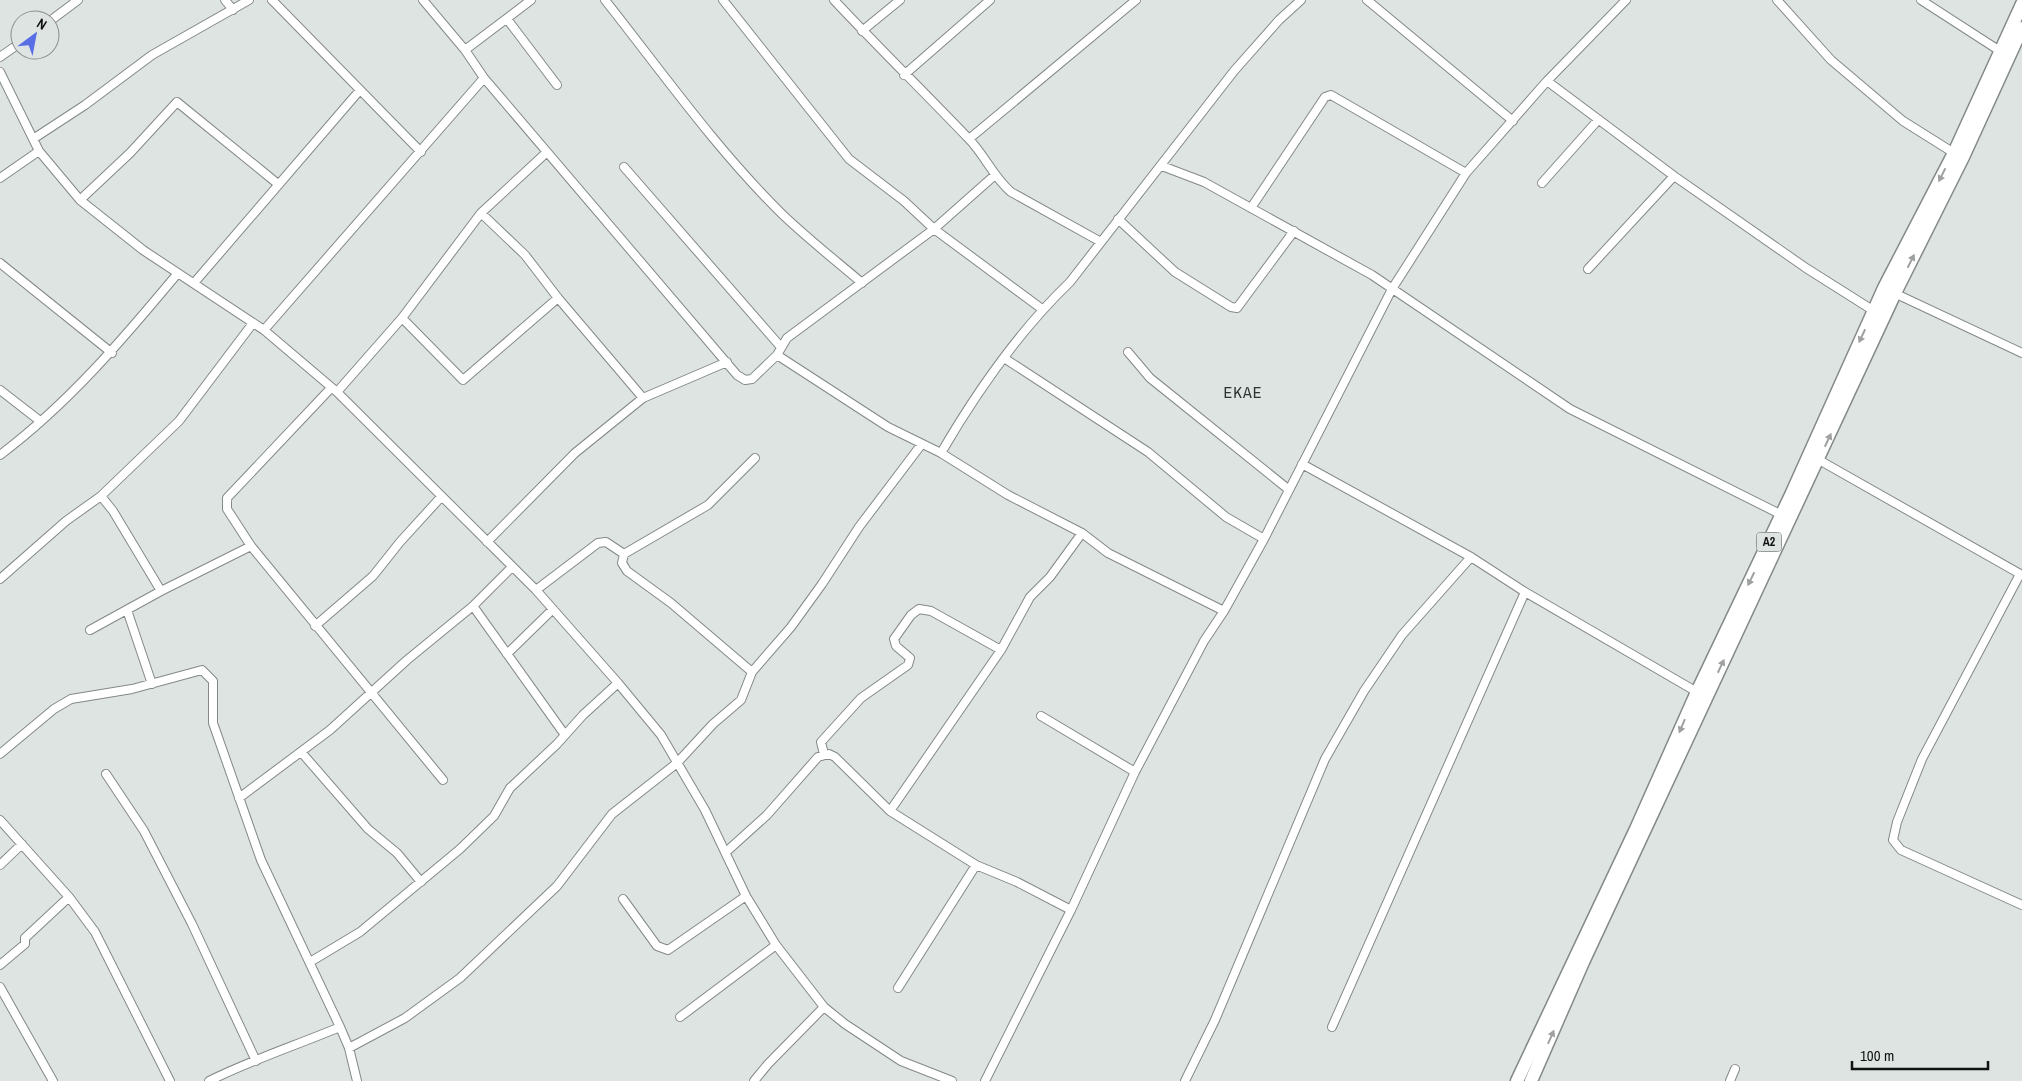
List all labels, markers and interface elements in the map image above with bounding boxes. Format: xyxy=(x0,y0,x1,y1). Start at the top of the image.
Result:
north arrow xyxy=(10,10,60,60)
text: N xyxy=(34,14,50,34)
one-way arrow xyxy=(1938,168,1946,182)
one-way arrow xyxy=(1907,254,1915,268)
one-way arrow xyxy=(1858,329,1866,343)
district label: EKAE xyxy=(1223,381,1263,403)
one-way arrow xyxy=(1824,433,1832,447)
road number: A2 xyxy=(1756,532,1782,552)
one-way arrow xyxy=(1747,572,1755,586)
one-way arrow xyxy=(1718,659,1726,673)
one-way arrow xyxy=(1678,719,1686,733)
one-way arrow xyxy=(1548,1030,1556,1044)
scale bar xyxy=(1852,1038,1988,1070)
text: 100 m xyxy=(1860,1045,1894,1066)

